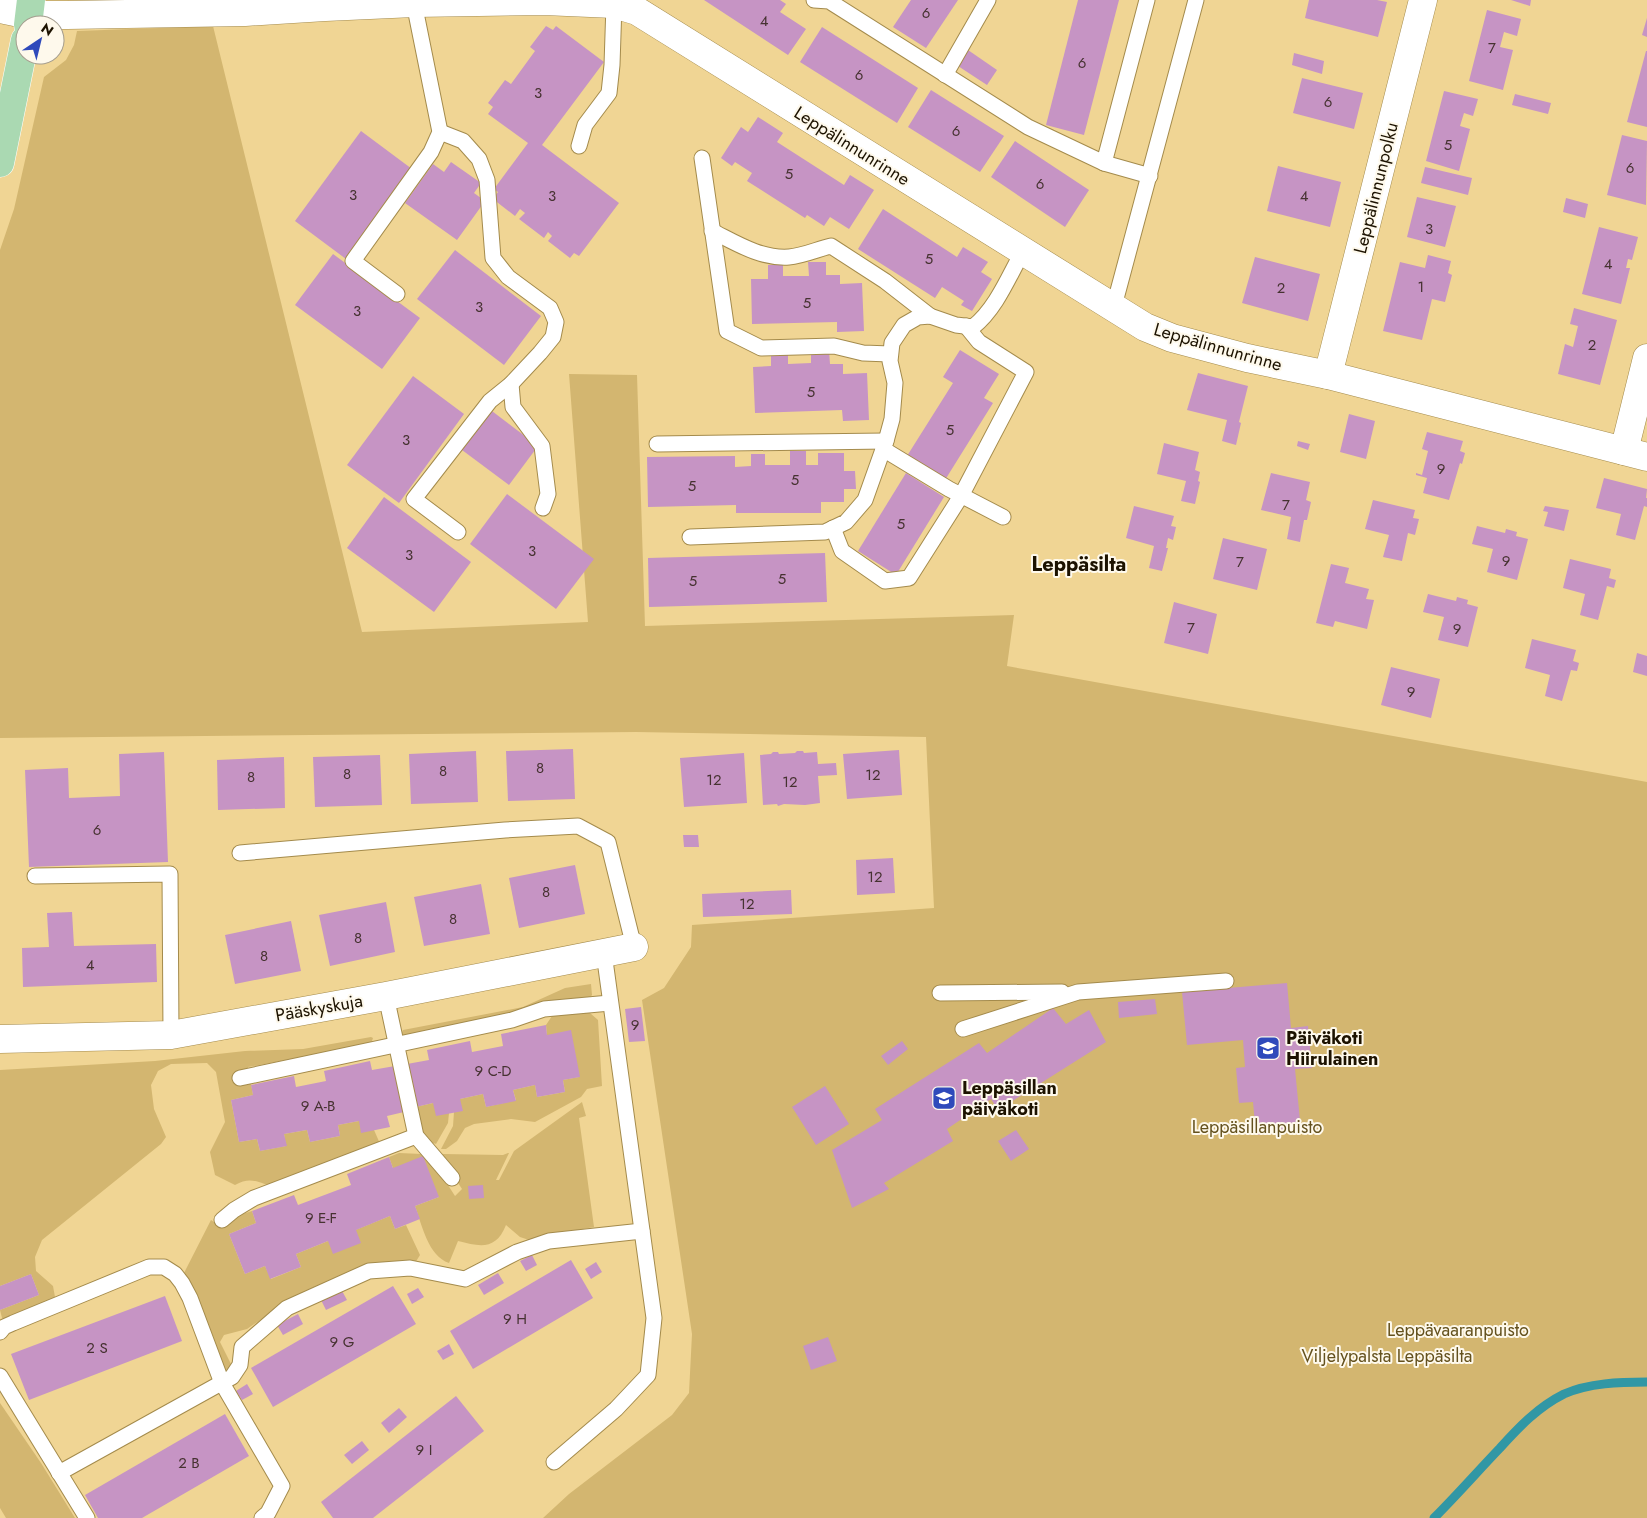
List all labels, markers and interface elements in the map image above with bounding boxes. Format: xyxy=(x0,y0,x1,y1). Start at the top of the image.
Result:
house number: 6 xyxy=(922,2,930,24)
house number: 4 xyxy=(760,10,769,32)
north arrow xyxy=(15,15,65,65)
text: N xyxy=(37,18,58,41)
house number: 7 xyxy=(1488,37,1496,59)
house number: 6 xyxy=(1078,52,1086,74)
house number: 6 xyxy=(855,64,863,86)
house number: 3 xyxy=(534,82,542,104)
house number: 6 xyxy=(1324,91,1332,113)
street label: Leppälinnunrinne xyxy=(789,100,915,192)
house number: 6 xyxy=(952,120,960,142)
street label: Leppälinnunpolku xyxy=(1347,120,1405,256)
house number: 5 xyxy=(1444,134,1452,156)
house number: 6 xyxy=(1626,157,1634,179)
house number: 5 xyxy=(785,163,793,185)
house number: 6 xyxy=(1036,173,1044,195)
house number: 3 xyxy=(349,184,357,206)
house number: 3 xyxy=(548,185,556,207)
house number: 4 xyxy=(1300,185,1309,207)
house number: 3 xyxy=(1425,218,1433,240)
house number: 5 xyxy=(925,248,933,270)
house number: 4 xyxy=(1604,253,1613,275)
house number: 1 xyxy=(1418,276,1424,298)
house number: 2 xyxy=(1277,277,1285,299)
house number: 5 xyxy=(803,292,811,314)
house number: 3 xyxy=(475,296,483,318)
house number: 3 xyxy=(353,300,361,322)
street label: Leppälinnunrinne xyxy=(1151,316,1285,378)
house number: 2 xyxy=(1588,334,1596,356)
house number: 5 xyxy=(807,381,815,403)
house number: 5 xyxy=(946,419,954,441)
house number: 3 xyxy=(402,429,410,451)
house number: 9 xyxy=(1437,458,1445,480)
house number: 5 xyxy=(791,469,799,491)
house number: 5 xyxy=(688,475,696,497)
house number: 7 xyxy=(1282,494,1290,516)
house number: 5 xyxy=(897,513,905,535)
house number: 3 xyxy=(528,540,536,562)
house number: 3 xyxy=(405,544,413,566)
district label: Leppäsilta xyxy=(1032,550,1126,579)
house number: 9 xyxy=(1502,550,1510,572)
house number: 7 xyxy=(1236,551,1244,573)
house number: 5 xyxy=(778,568,786,590)
house number: 5 xyxy=(689,570,697,592)
house number: 7 xyxy=(1187,617,1195,639)
house number: 9 xyxy=(1453,618,1461,640)
house number: 9 xyxy=(1407,681,1415,703)
house number: 8 xyxy=(536,757,544,779)
house number: 8 xyxy=(439,760,447,782)
house number: 8 xyxy=(343,763,351,785)
house number: 12 xyxy=(865,764,881,786)
house number: 8 xyxy=(247,766,255,788)
house number: 12 xyxy=(706,769,722,791)
house number: 12 xyxy=(782,771,798,793)
house number: 6 xyxy=(93,819,101,841)
house number: 12 xyxy=(867,866,883,888)
house number: 8 xyxy=(542,881,550,903)
house number: 12 xyxy=(739,893,755,915)
house number: 8 xyxy=(449,908,457,930)
house number: 8 xyxy=(354,927,362,949)
house number: 8 xyxy=(260,945,268,967)
house number: 4 xyxy=(86,954,95,976)
street label: Pääskyskuja xyxy=(273,988,365,1028)
house number: 9 xyxy=(631,1014,639,1036)
place label: Päiväkoti Hiirulainen xyxy=(1286,1025,1378,1072)
school or university icon: Päiväkoti Hiirulainen xyxy=(1255,1035,1281,1061)
house number: 9 C-D xyxy=(475,1060,511,1082)
place label: Leppäsillan päiväkoti xyxy=(962,1075,1057,1122)
school or university icon: Leppäsillan päiväkoti xyxy=(931,1085,957,1111)
house number: 9 A-B xyxy=(301,1095,335,1117)
park label: Leppäsillanpuisto xyxy=(1192,1114,1323,1140)
house number: 9 E-F xyxy=(305,1207,337,1229)
house number: 9 H xyxy=(503,1308,527,1330)
park label: Leppävaaranpuisto xyxy=(1387,1317,1529,1343)
house number: 9 G xyxy=(330,1331,354,1353)
house number: 2 S xyxy=(86,1337,108,1359)
park label: Viljelypalsta Leppäsilta xyxy=(1302,1343,1472,1369)
house number: 9 I xyxy=(416,1439,432,1461)
house number: 2 B xyxy=(178,1452,200,1474)

